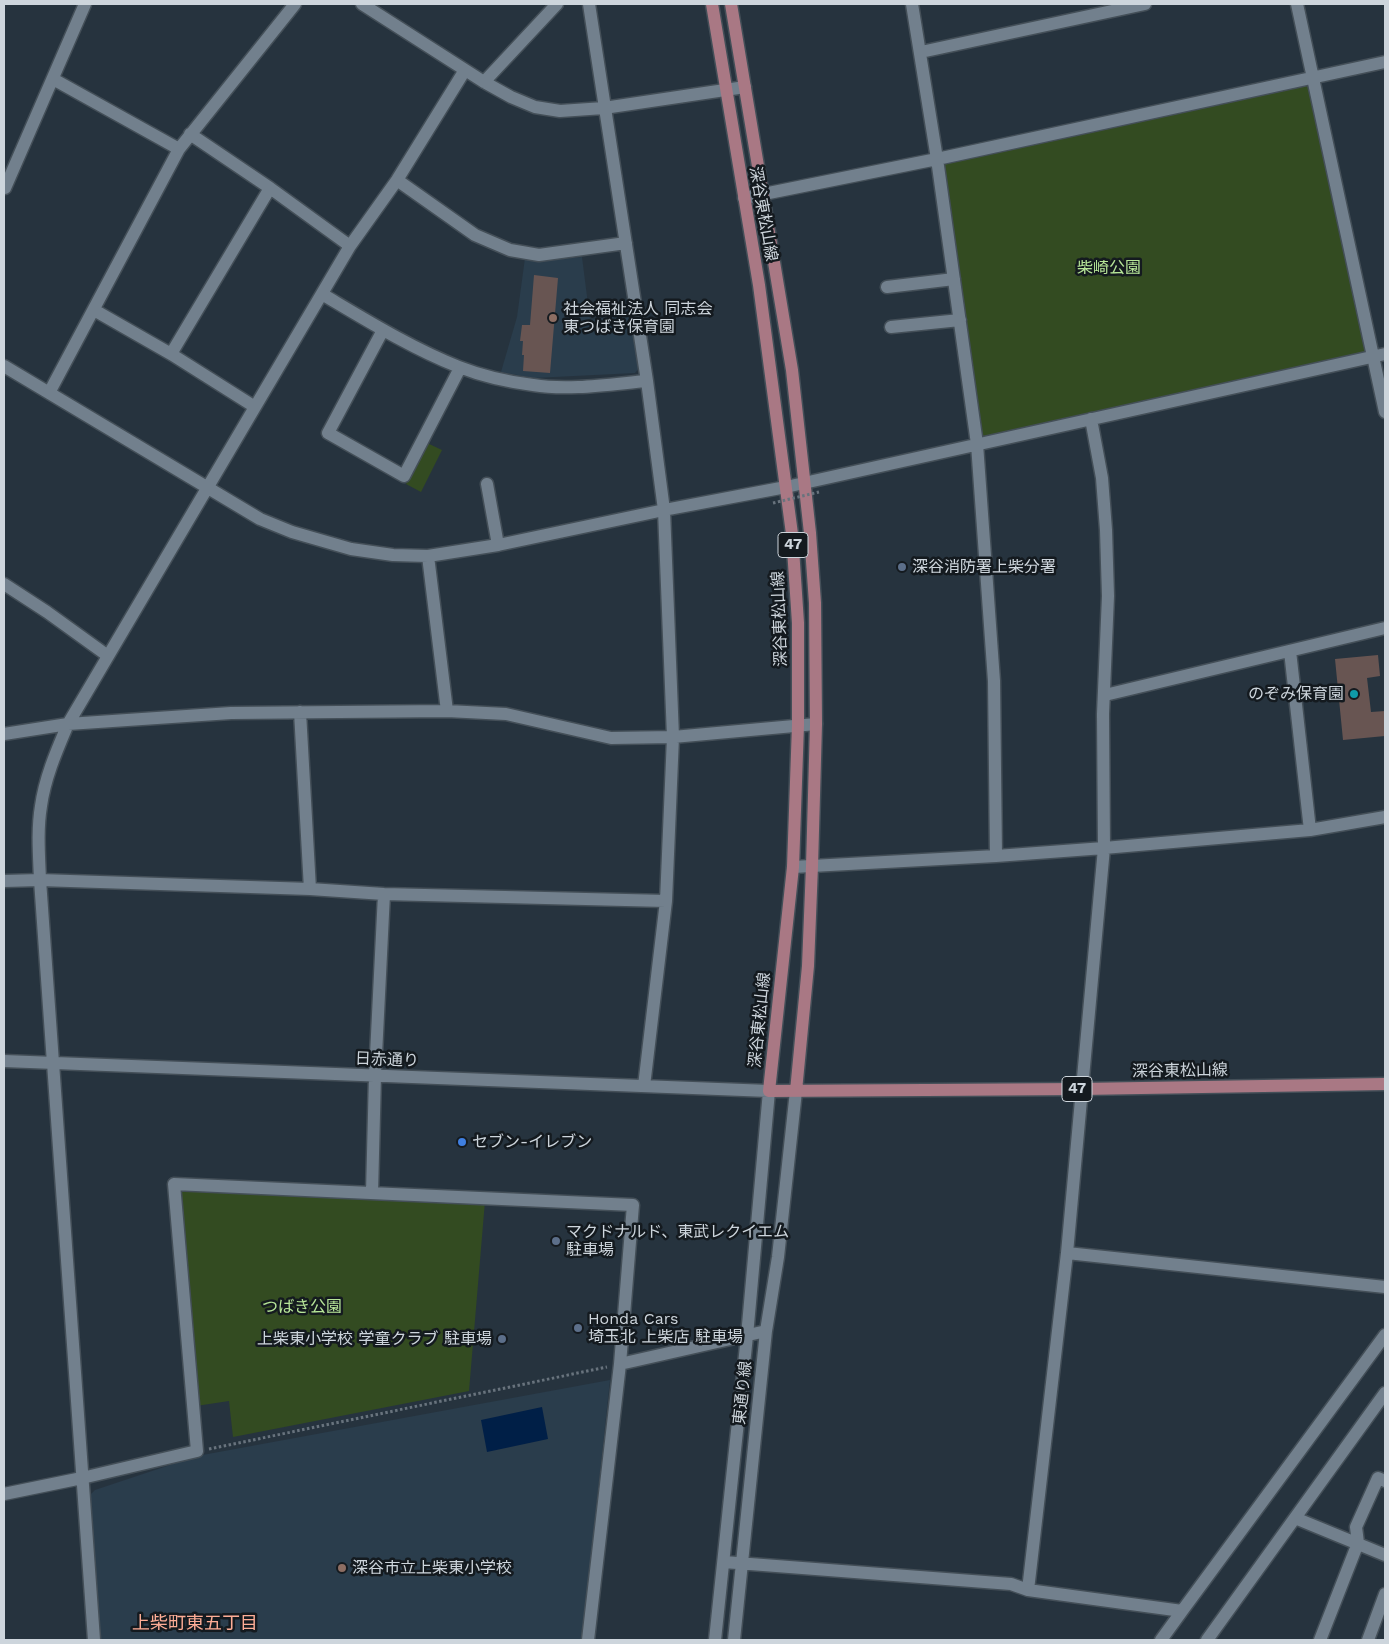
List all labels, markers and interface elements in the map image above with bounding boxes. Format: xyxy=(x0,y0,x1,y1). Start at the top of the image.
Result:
street label: 深谷東松山線 xyxy=(745,165,781,263)
park label: 柴崎公園 xyxy=(1077,258,1141,278)
place label: 社会福祉法人 同志会 東つばき保育園 xyxy=(563,299,712,337)
marker: 社会福祉法人 同志会 東つばき保育園 xyxy=(547,312,559,324)
road number: 47 xyxy=(778,532,808,558)
place label: 深谷消防署上柴分署 xyxy=(912,557,1056,577)
marker: 深谷消防署上柴分署 xyxy=(896,561,908,573)
street label: 深谷東松山線 xyxy=(769,571,791,667)
place label: のぞみ保育園 xyxy=(1248,684,1344,704)
marker: のぞみ保育園 xyxy=(1348,688,1360,700)
street label: 深谷東松山線 xyxy=(745,971,775,1069)
street label: 日赤通り xyxy=(355,1049,419,1071)
street label: 深谷東松山線 xyxy=(1132,1061,1228,1081)
road number: 47 xyxy=(1062,1076,1092,1102)
place label: セブン-イレブン xyxy=(472,1132,592,1152)
marker: セブン-イレブン xyxy=(456,1136,468,1148)
place label: マクドナルド、東武レクイエム 駐車場 xyxy=(566,1222,789,1260)
marker: マクドナルド、東武レクイエム 駐車場 xyxy=(550,1235,562,1247)
park label: つばき公園 xyxy=(262,1297,342,1317)
place label: Honda Cars 埼玉北 上柴店 駐車場 xyxy=(588,1309,743,1347)
marker: Honda Cars 埼玉北 上柴店 駐車場 xyxy=(572,1322,584,1334)
place label: 上柴東小学校 学童クラブ 駐車場 xyxy=(257,1329,492,1349)
marker: 上柴東小学校 学童クラブ 駐車場 xyxy=(496,1333,508,1345)
street label: 東通り線 xyxy=(730,1360,756,1426)
place label: 深谷市立上柴東小学校 xyxy=(352,1558,512,1578)
marker: 深谷市立上柴東小学校 xyxy=(336,1562,348,1574)
district label: 上柴町東五丁目 xyxy=(132,1613,258,1635)

